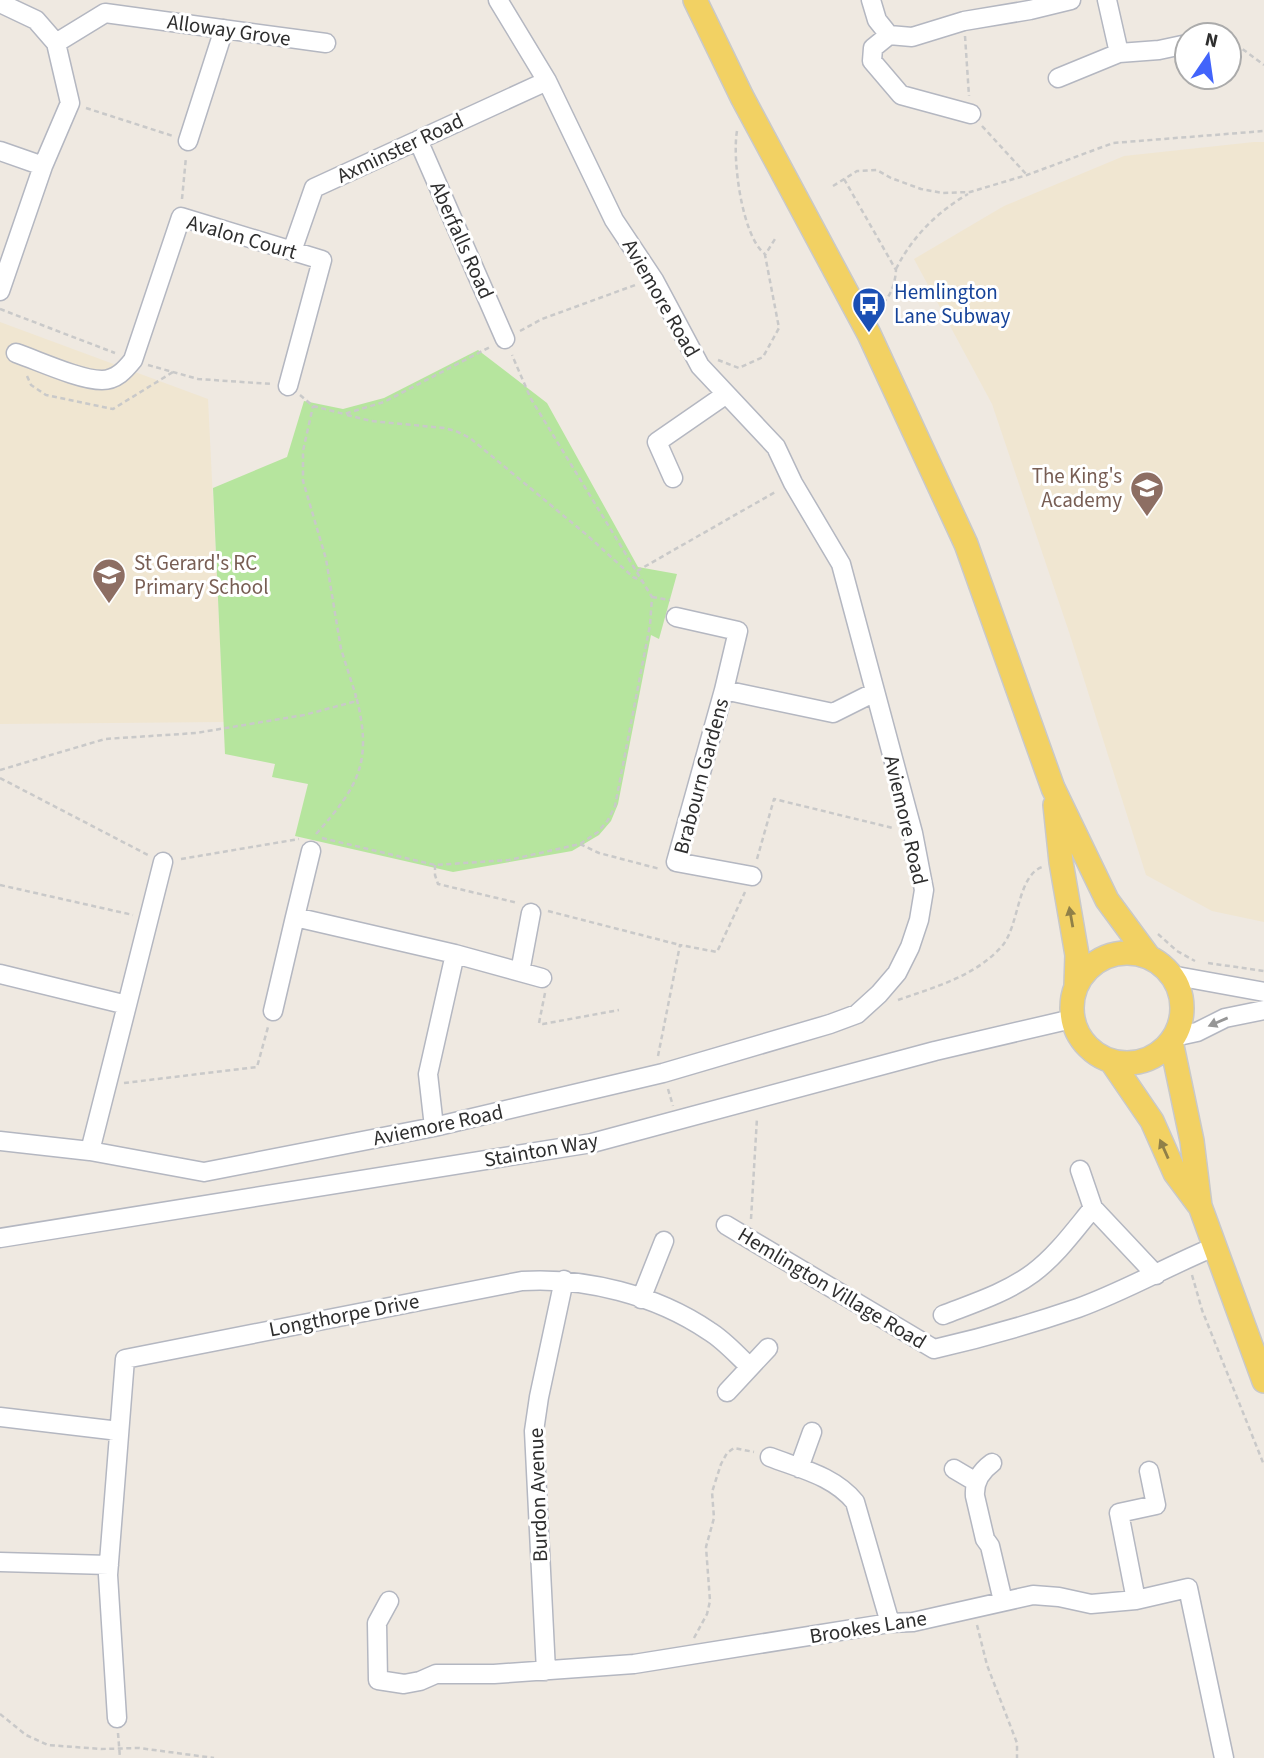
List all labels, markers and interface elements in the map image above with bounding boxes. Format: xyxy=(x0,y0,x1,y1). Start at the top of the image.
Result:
street label: Alloway Grove xyxy=(165,6,293,54)
north arrow xyxy=(1173,21,1243,91)
text: N xyxy=(1202,26,1221,55)
street label: Axminster Road xyxy=(332,105,468,191)
street label: Aberfalls Road xyxy=(423,176,501,304)
street label: Avalon Court xyxy=(184,207,300,267)
street label: Aviemore Road xyxy=(615,233,707,363)
place label: Hemlington Lane Subway xyxy=(894,277,1011,331)
bus stop icon: Hemlington Lane Subway xyxy=(850,285,888,334)
place label: The King's Academy xyxy=(1032,461,1122,515)
school or university icon: The King's Academy xyxy=(1128,469,1166,518)
place label: St Gerard's RC Primary School xyxy=(134,548,269,602)
school or university icon: St Gerard's RC Primary School xyxy=(90,556,128,605)
street label: Brabourn Gardens xyxy=(666,695,736,857)
street label: Aviemore Road xyxy=(877,752,935,888)
one-way arrow xyxy=(1065,906,1076,928)
one-way arrow xyxy=(1208,1017,1229,1028)
street label: Aviemore Road xyxy=(370,1097,506,1153)
street label: Stainton Way xyxy=(482,1125,600,1175)
one-way arrow xyxy=(1158,1139,1170,1159)
street label: Hemlington Village Road xyxy=(732,1220,932,1356)
street label: Longthorpe Drive xyxy=(266,1286,422,1344)
street label: Burdon Avenue xyxy=(521,1427,555,1563)
street label: Brookes Lane xyxy=(807,1603,929,1651)

